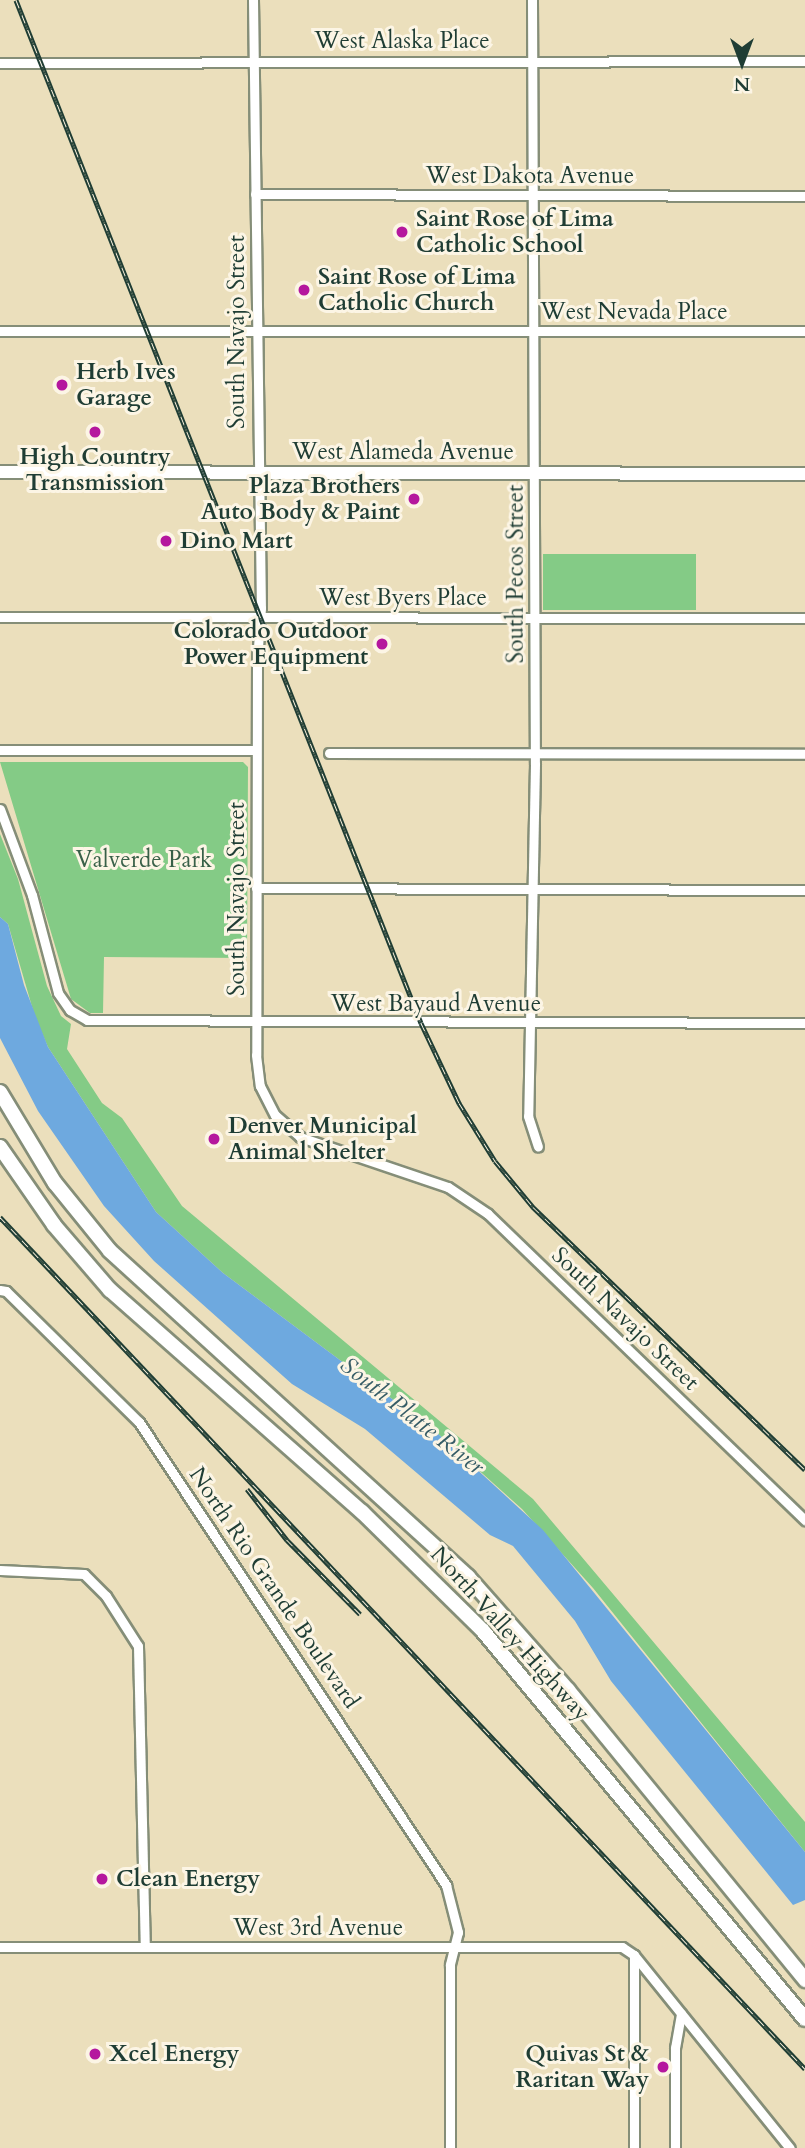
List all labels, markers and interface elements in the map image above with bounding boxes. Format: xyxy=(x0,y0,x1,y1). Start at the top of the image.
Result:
street label: West Alaska Place xyxy=(314,27,490,55)
north arrow xyxy=(707,28,777,98)
text: N xyxy=(734,71,750,97)
street label: West Dakota Avenue xyxy=(426,162,634,190)
place label: Saint Rose of Lima Catholic School xyxy=(416,205,614,259)
marker: Saint Rose of Lima Catholic School xyxy=(394,224,410,240)
street label: South Navajo Street xyxy=(223,235,251,429)
place label: Saint Rose of Lima Catholic Church xyxy=(318,263,516,317)
marker: Saint Rose of Lima Catholic Church xyxy=(296,282,312,298)
street label: West Nevada Place xyxy=(540,298,728,326)
place label: Herb Ives Garage xyxy=(76,358,176,412)
marker: Herb Ives Garage xyxy=(54,377,70,393)
marker: High Country Transmission xyxy=(87,424,103,440)
street label: West Alameda Avenue xyxy=(292,438,514,466)
place label: High Country Transmission xyxy=(20,443,170,497)
place label: Plaza Brothers Auto Body & Paint xyxy=(201,472,400,526)
street label: South Pecos Street xyxy=(502,485,530,663)
marker: Plaza Brothers Auto Body & Paint xyxy=(406,491,422,507)
place label: Dino Mart xyxy=(180,527,293,555)
marker: Dino Mart xyxy=(158,533,174,549)
street label: West Byers Place xyxy=(319,584,487,612)
place label: Colorado Outdoor Power Equipment xyxy=(173,617,368,671)
marker: Colorado Outdoor Power Equipment xyxy=(374,636,390,652)
street label: South Navajo Street xyxy=(223,802,251,996)
park label: Valverde Park xyxy=(76,846,212,874)
street label: West Bayaud Avenue xyxy=(331,990,541,1018)
place label: Denver Municipal Animal Shelter xyxy=(228,1112,417,1166)
marker: Denver Municipal Animal Shelter xyxy=(206,1131,222,1147)
street label: South Navajo Street xyxy=(546,1242,704,1396)
water label: South Platte River xyxy=(334,1351,490,1481)
street label: North Rio Grande Boulevard xyxy=(183,1462,365,1714)
street label: North Valley Highway xyxy=(424,1541,596,1727)
place label: Clean Energy xyxy=(116,1865,260,1893)
marker: Clean Energy xyxy=(94,1871,110,1887)
street label: West 3rd Avenue xyxy=(233,1914,403,1942)
place label: Xcel Energy xyxy=(109,2040,239,2068)
place label: Quivas St & Raritan Way xyxy=(516,2040,649,2094)
marker: Xcel Energy xyxy=(87,2046,103,2062)
marker: Quivas St & Raritan Way xyxy=(655,2059,671,2075)

